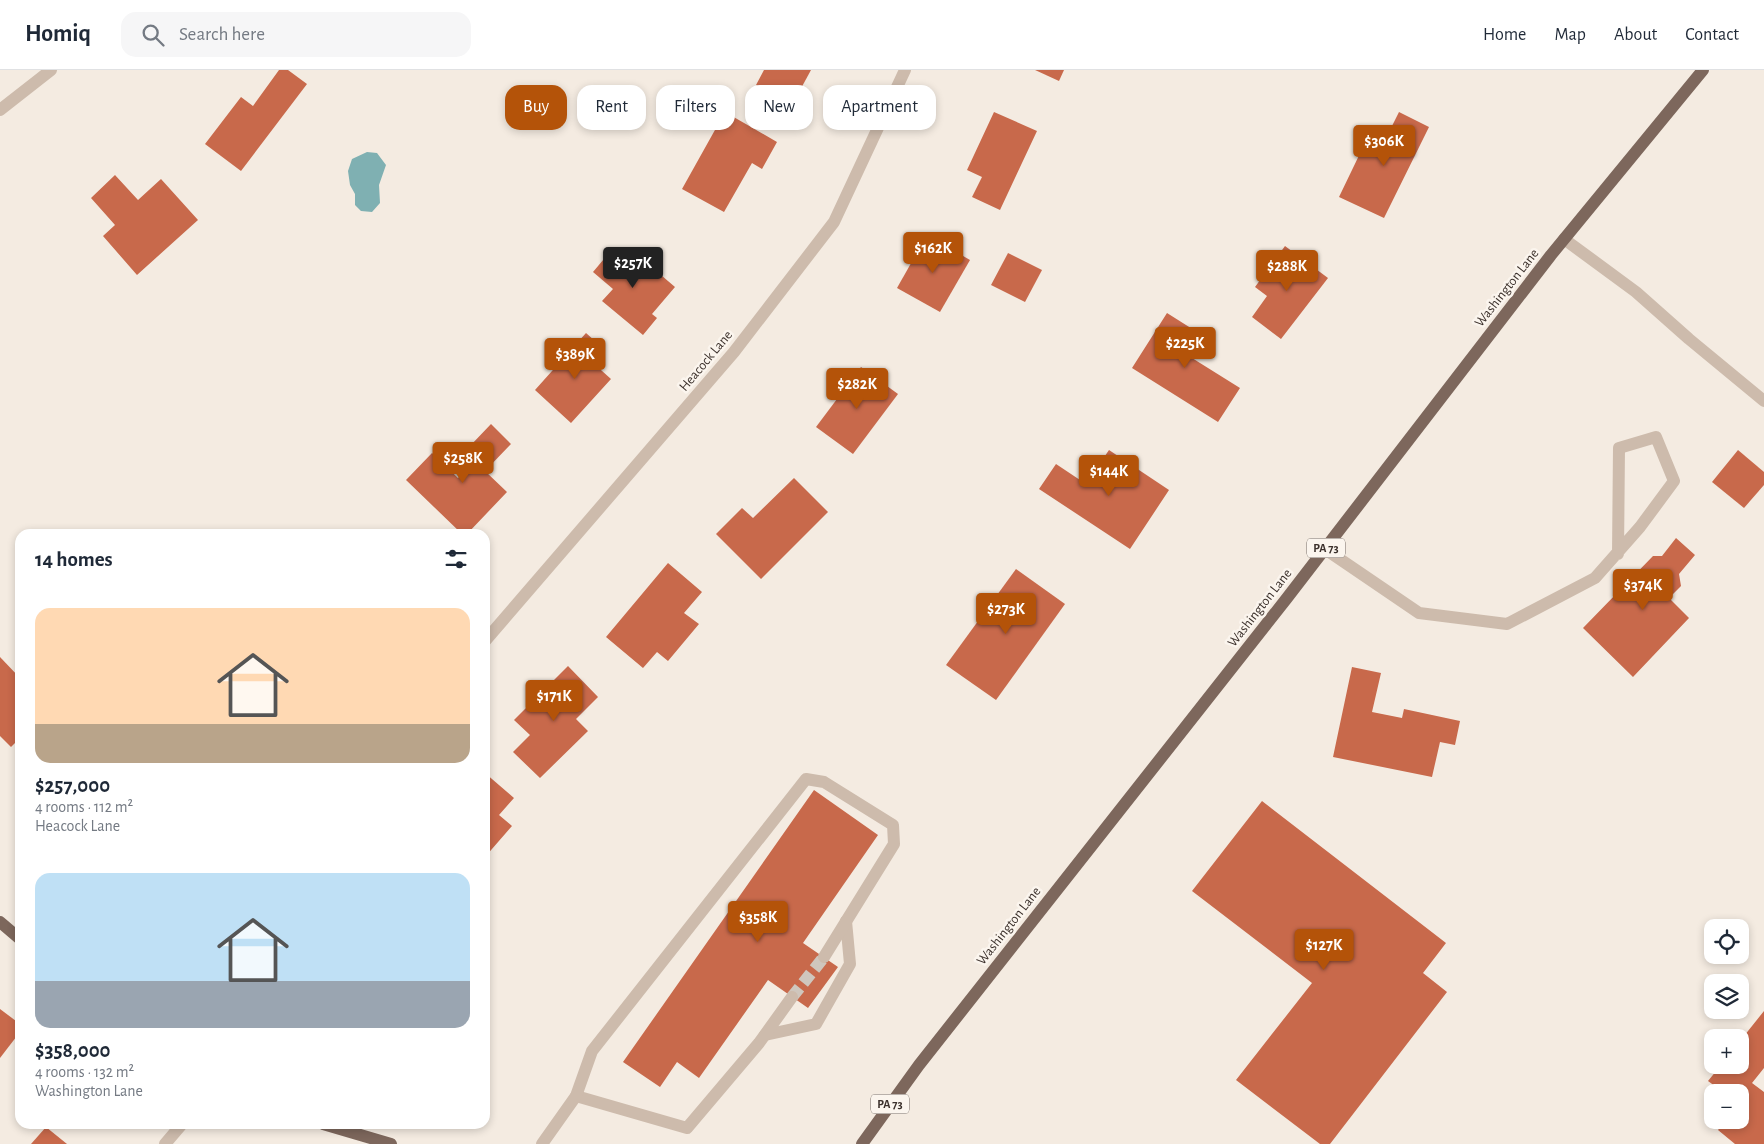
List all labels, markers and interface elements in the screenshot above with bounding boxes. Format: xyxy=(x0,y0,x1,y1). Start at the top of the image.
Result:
search box xyxy=(121,12,471,57)
icon: search xyxy=(139,21,167,49)
text: Homiq xyxy=(25,22,91,46)
text: Search here xyxy=(179,25,265,44)
text: Home xyxy=(1483,26,1526,44)
text: Map xyxy=(1554,26,1586,44)
text: About xyxy=(1614,26,1657,44)
text: Contact xyxy=(1685,26,1739,44)
chip: Buy xyxy=(505,85,567,130)
chip: Rent xyxy=(577,85,646,130)
chip: Filters xyxy=(656,85,735,130)
chip: New xyxy=(745,85,813,130)
chip: Apartment xyxy=(823,85,936,130)
pin: $306K xyxy=(1349,124,1419,167)
text: $306K xyxy=(1364,133,1404,149)
pin: $162K xyxy=(898,232,968,274)
text: $162K xyxy=(914,240,952,256)
pin: $257K xyxy=(598,246,668,289)
street label: Washington Lane xyxy=(1472,246,1542,330)
pin: $288K xyxy=(1252,250,1322,292)
text: $257K xyxy=(614,255,652,271)
text: $288K xyxy=(1267,258,1307,274)
pin: $225K xyxy=(1150,326,1220,369)
street label: Heacock Lane xyxy=(677,328,735,394)
text: $225K xyxy=(1166,335,1204,351)
pin: $389K xyxy=(540,338,610,380)
text: $389K xyxy=(555,346,595,362)
pin: $282K xyxy=(822,368,892,410)
text: $282K xyxy=(837,376,877,392)
pin: $258K xyxy=(428,442,498,484)
text: $258K xyxy=(444,450,482,466)
pin: $144K xyxy=(1074,454,1144,497)
text: $144K xyxy=(1090,463,1128,479)
road number: PA 73 xyxy=(1307,538,1345,558)
icon: filters xyxy=(442,545,470,573)
text: 14 homes xyxy=(35,549,113,570)
street label: Washington Lane xyxy=(1225,566,1295,650)
pin: $374K xyxy=(1608,568,1678,611)
text: $374K xyxy=(1624,577,1662,593)
pin: $273K xyxy=(971,592,1041,635)
text: $273K xyxy=(987,601,1025,617)
icon: home xyxy=(208,640,298,730)
pin: $171K xyxy=(519,680,589,722)
text: $171K xyxy=(537,688,571,704)
text: $257,000 xyxy=(35,775,110,796)
text: 4 rooms · 112 m² xyxy=(35,799,133,815)
text: Heacock Lane xyxy=(35,818,120,834)
street label: Washington Lane xyxy=(974,884,1044,968)
pin: $358K xyxy=(723,900,793,943)
icon: home xyxy=(208,905,298,995)
text: $358K xyxy=(739,909,777,925)
map controls xyxy=(1704,919,1749,1129)
button: locate xyxy=(1704,919,1749,964)
pin: $127K xyxy=(1289,928,1359,971)
text: $127K xyxy=(1306,937,1342,953)
button: layers xyxy=(1704,974,1749,1019)
button: + xyxy=(1704,1029,1749,1074)
text: $358,000 xyxy=(35,1040,111,1061)
text: 4 rooms · 132 m² xyxy=(35,1064,134,1080)
text: Washington Lane xyxy=(35,1083,143,1099)
button: − xyxy=(1704,1084,1749,1129)
road number: PA 73 xyxy=(871,1094,909,1114)

